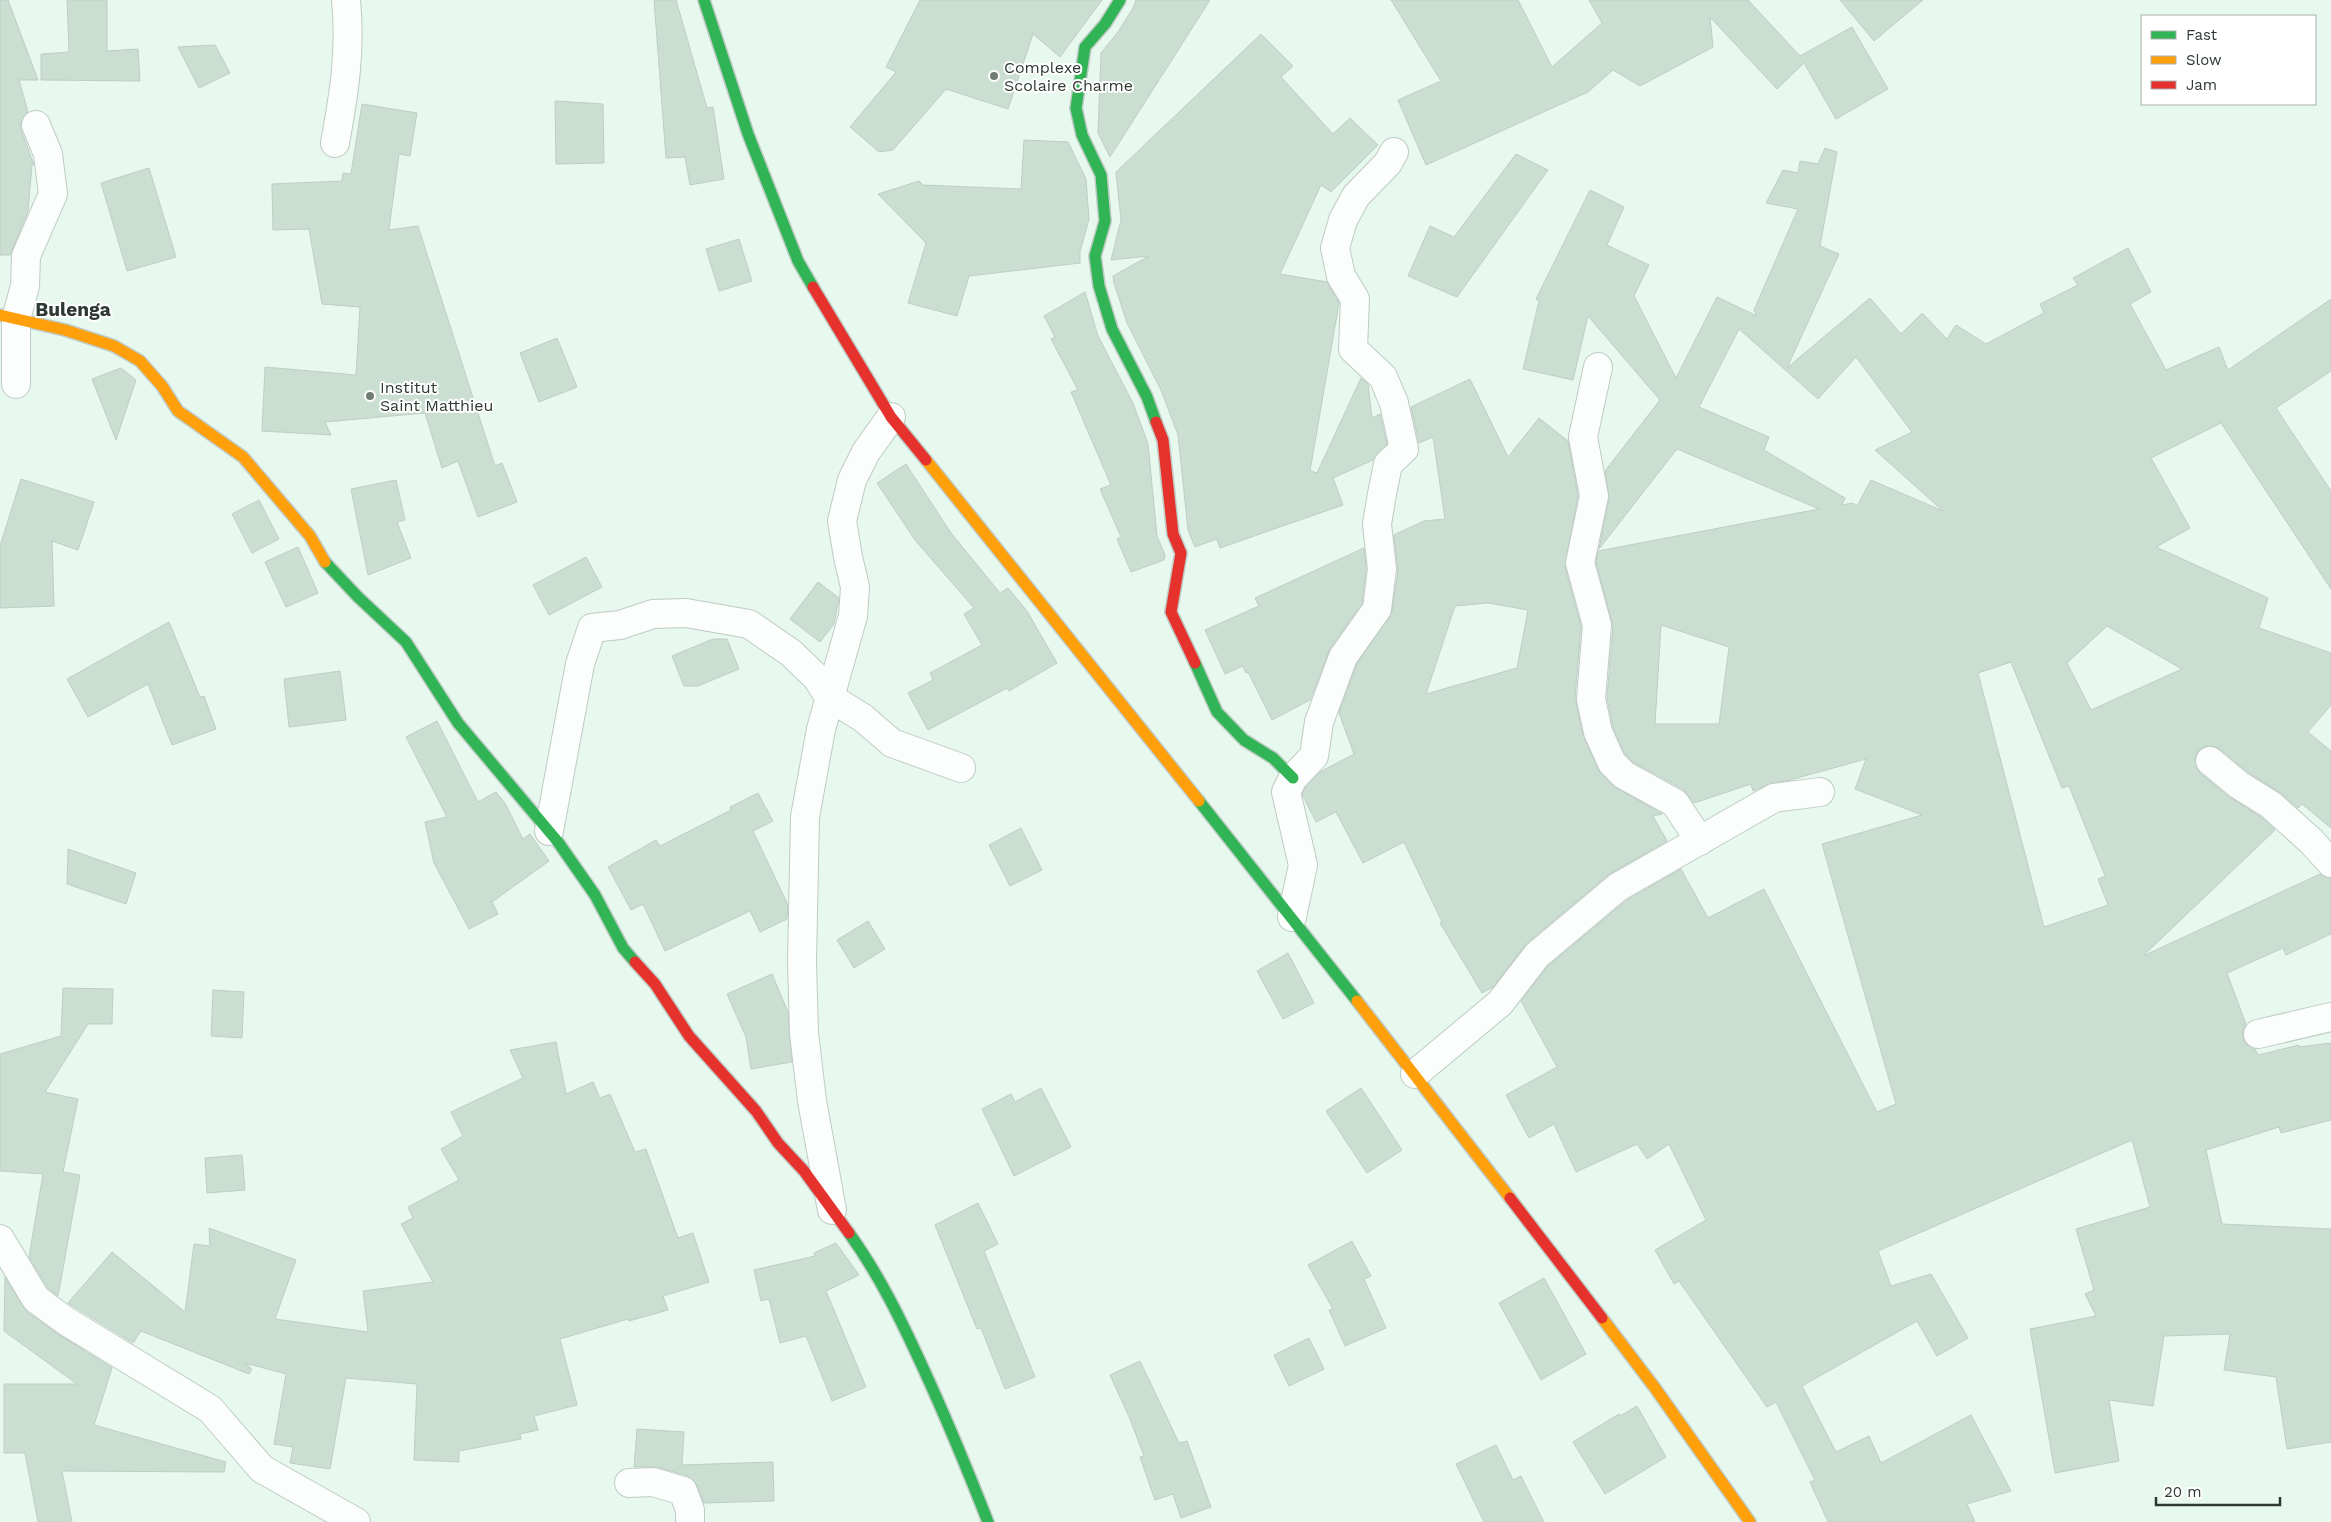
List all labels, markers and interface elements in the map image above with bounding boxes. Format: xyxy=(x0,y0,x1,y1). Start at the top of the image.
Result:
legend xyxy=(2141,15,2316,105)
text: Fast xyxy=(2186,26,2218,44)
text: Slow xyxy=(2186,51,2222,69)
place label: Complexe Scolaire Charme xyxy=(1004,58,1133,95)
marker: Complexe Scolaire Charme xyxy=(988,70,1000,82)
text: Jam xyxy=(2186,76,2217,94)
district label: Bulenga xyxy=(35,298,111,321)
place label: Institut Saint Matthieu xyxy=(380,378,493,415)
marker: Institut Saint Matthieu xyxy=(364,390,376,402)
scale bar xyxy=(2156,1474,2280,1506)
text: 20 m xyxy=(2164,1483,2202,1501)

